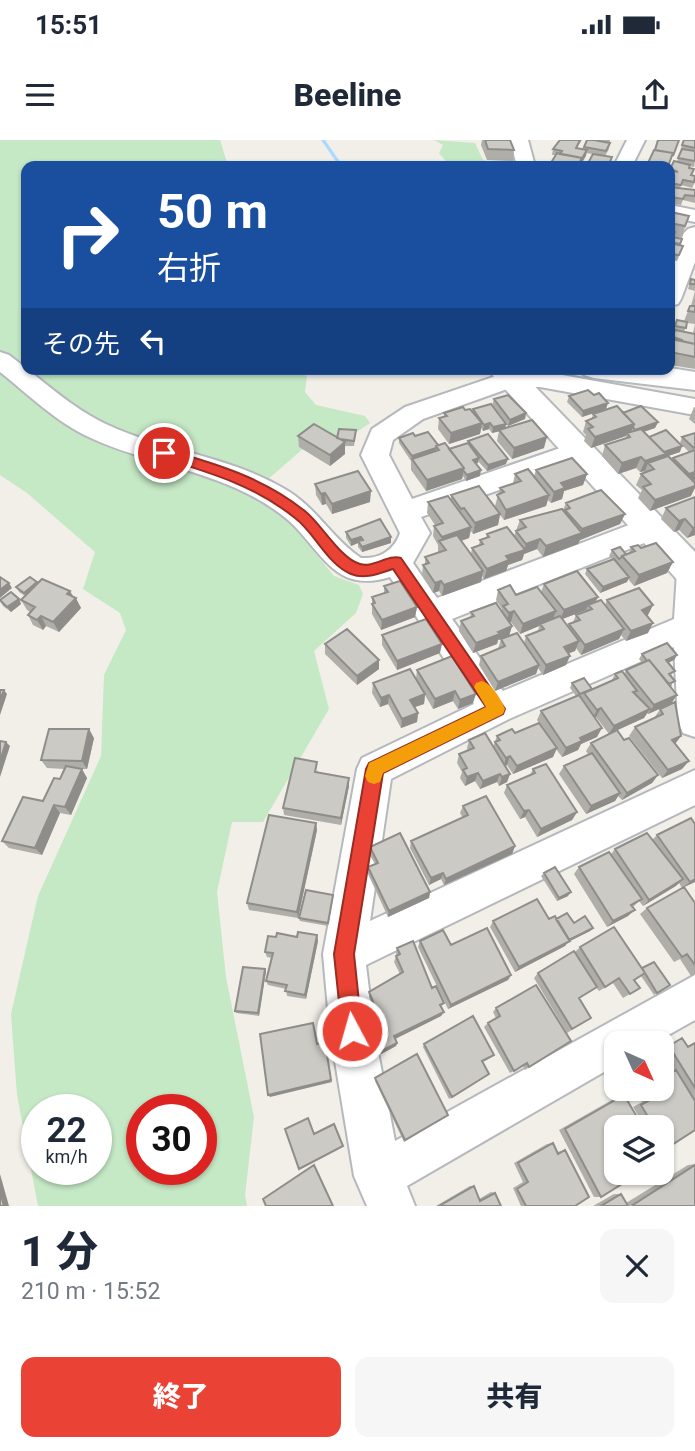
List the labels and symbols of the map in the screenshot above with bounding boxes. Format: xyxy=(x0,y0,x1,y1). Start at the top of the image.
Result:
pin xyxy=(134,423,194,483)
position arrow xyxy=(315,994,389,1068)
north arrow xyxy=(604,1031,674,1101)
speed limit sign: 30 xyxy=(126,1094,217,1185)

